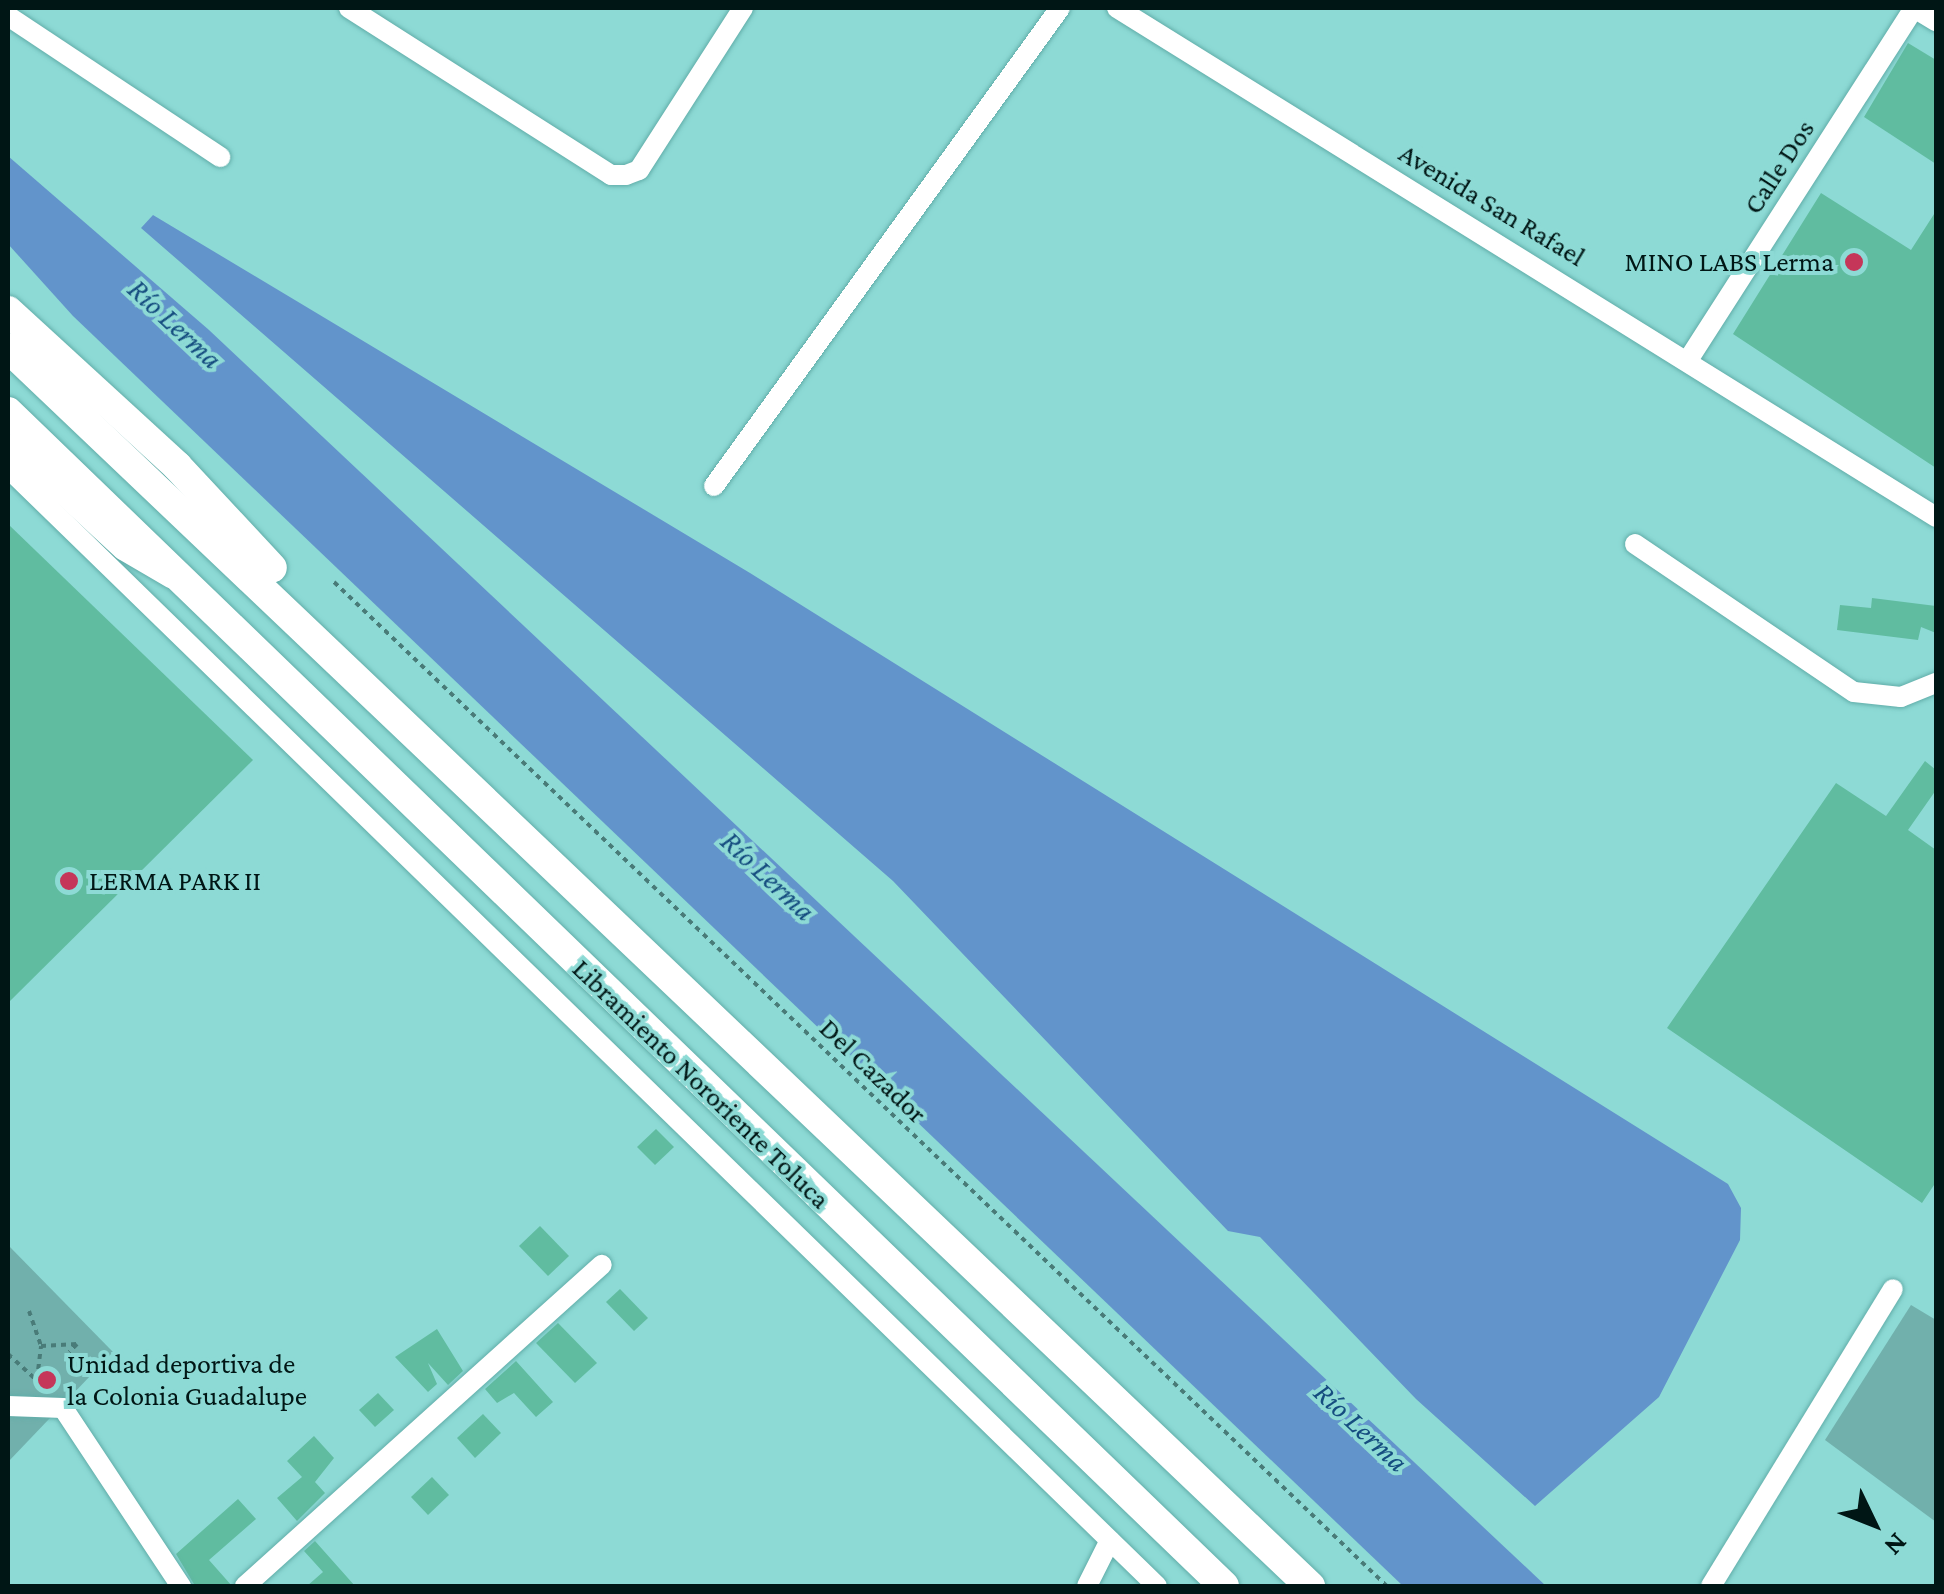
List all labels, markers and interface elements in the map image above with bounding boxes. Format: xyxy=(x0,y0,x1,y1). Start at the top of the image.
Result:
street label: Calle Dos xyxy=(1736,114,1822,220)
street label: Avenida San Rafael xyxy=(1393,136,1591,274)
place label: MINO LABS Lerma xyxy=(1625,245,1834,279)
marker: MINO LABS Lerma xyxy=(1843,251,1865,273)
water label: Río Lerma xyxy=(120,271,230,377)
water label: Río Lerma xyxy=(713,823,823,929)
place label: LERMA PARK II xyxy=(89,864,261,898)
marker: LERMA PARK II xyxy=(58,870,80,892)
street label: Libramiento Nororiente Toluca xyxy=(565,952,837,1216)
street label: Del Cazador xyxy=(812,1012,934,1130)
place label: Unidad deportiva de la Colonia Guadalupe xyxy=(67,1347,307,1413)
marker: Unidad deportiva de la Colonia Guadalupe xyxy=(36,1369,58,1391)
water label: Río Lerma xyxy=(1306,1374,1416,1480)
north arrow xyxy=(1824,1474,1924,1574)
text: N xyxy=(1878,1527,1914,1562)

